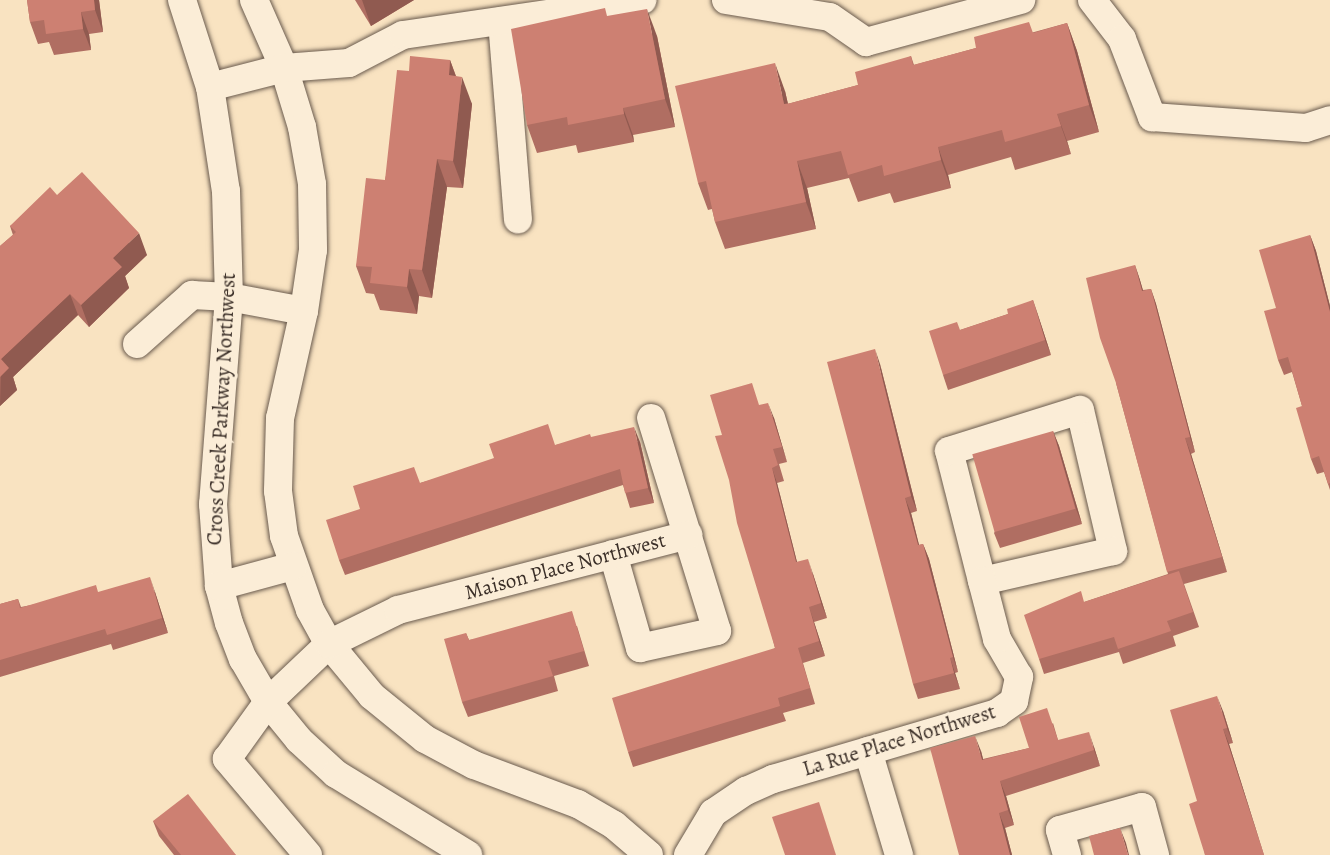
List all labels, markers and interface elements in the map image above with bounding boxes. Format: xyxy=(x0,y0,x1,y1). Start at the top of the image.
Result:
street label: Cross Creek Parkway Northwest xyxy=(201,272,241,546)
street label: Maison Place Northwest xyxy=(462,527,668,605)
street label: La Rue Place Northwest xyxy=(799,699,999,781)

